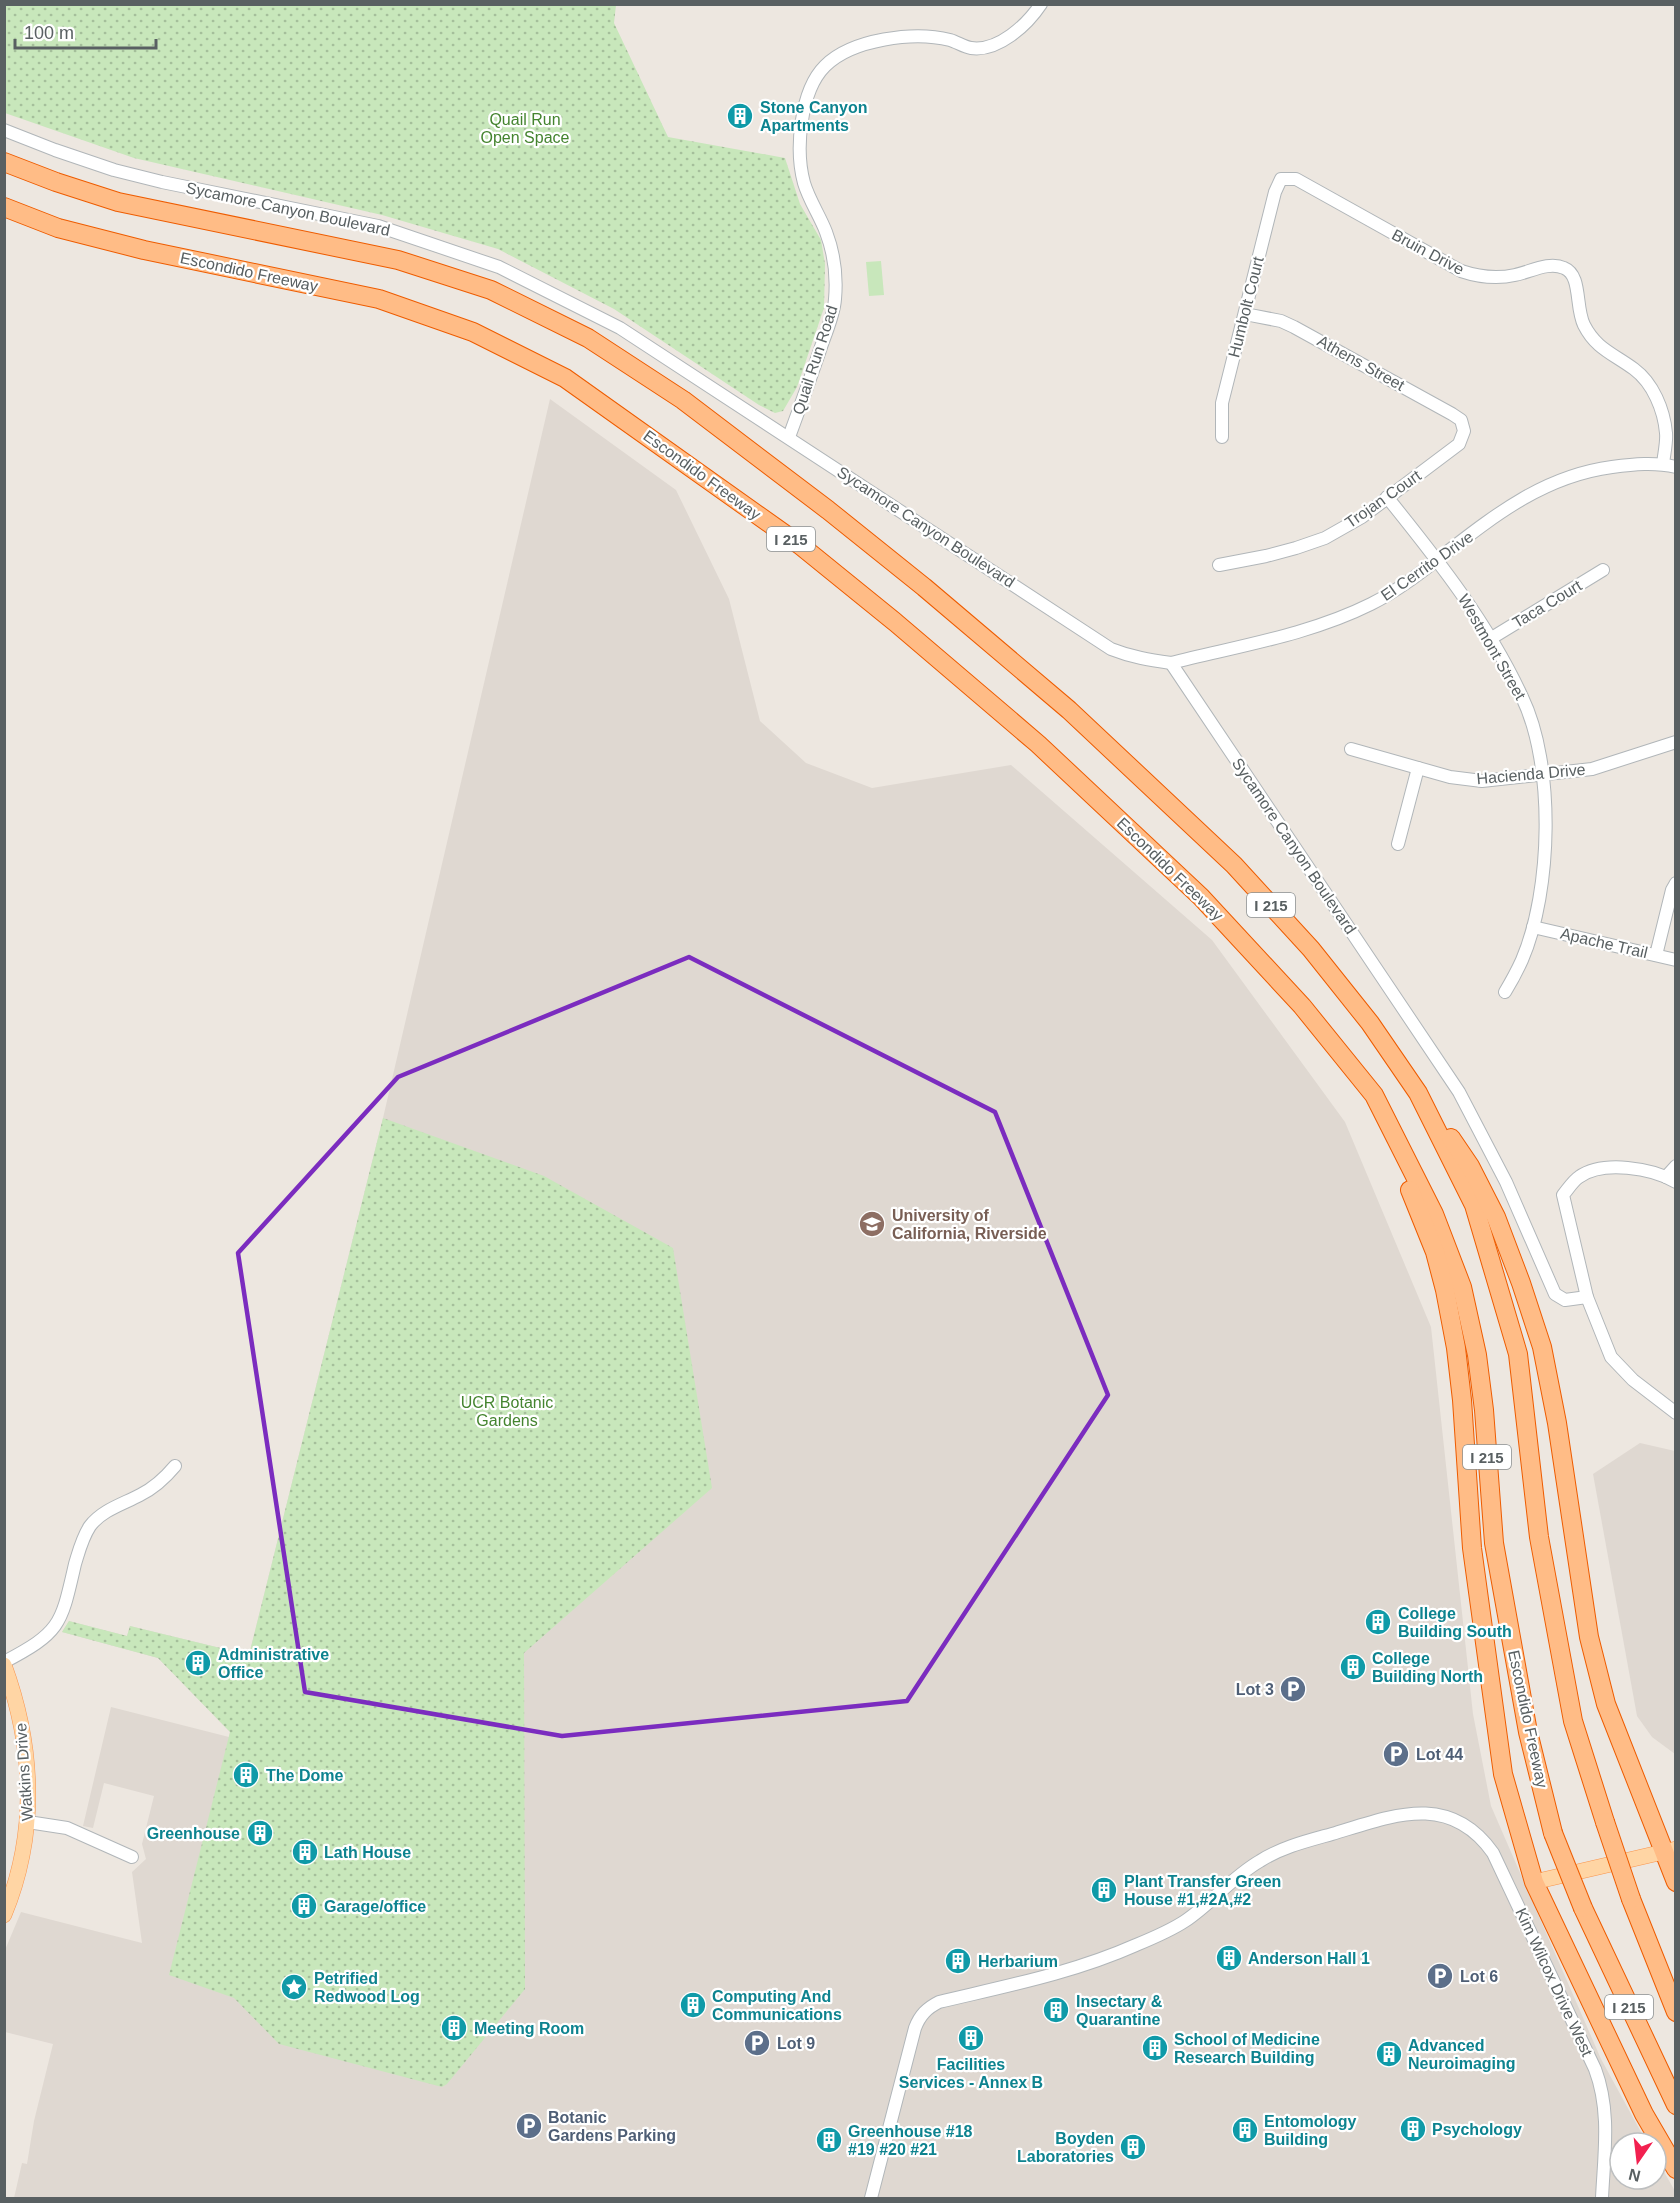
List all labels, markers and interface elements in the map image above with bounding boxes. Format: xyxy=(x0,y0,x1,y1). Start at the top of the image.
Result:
scale bar xyxy=(15,12,156,50)
text: 100 m xyxy=(24,23,74,43)
place label: Stone Canyon Apartments xyxy=(760,99,868,134)
building icon: Stone Canyon Apartments xyxy=(725,101,755,131)
park label: Quail Run Open Space xyxy=(481,111,570,146)
street label: Sycamore Canyon Boulevard xyxy=(184,179,392,239)
street label: Bruin Drive xyxy=(1389,226,1467,278)
street label: Escondido Freeway xyxy=(179,249,319,295)
street label: Humbolt Court xyxy=(1225,254,1267,359)
street label: Quail Run Road xyxy=(789,303,841,417)
street label: Athens Street xyxy=(1314,332,1408,394)
street label: Escondido Freeway xyxy=(640,427,764,523)
street label: Sycamore Canyon Boulevard xyxy=(834,463,1018,591)
street label: Trojan Court xyxy=(1342,466,1425,531)
road number: I 215 xyxy=(767,527,815,551)
street label: El Cerrito Drive xyxy=(1378,528,1476,604)
street label: Taca Court xyxy=(1509,577,1585,631)
street label: Westmont Street xyxy=(1455,591,1529,703)
street label: Sycamore Canyon Boulevard xyxy=(1229,755,1359,937)
street label: Hacienda Drive xyxy=(1476,761,1586,787)
street label: Escondido Freeway xyxy=(1114,814,1226,924)
road number: I 215 xyxy=(1247,893,1295,917)
street label: Apache Trail xyxy=(1559,925,1649,961)
place label: University of California, Riverside xyxy=(892,1207,1047,1242)
school or university icon: University of California, Riverside xyxy=(857,1209,887,1239)
park label: UCR Botanic Gardens xyxy=(461,1394,553,1429)
road number: I 215 xyxy=(1463,1445,1511,1469)
place label: College Building South xyxy=(1398,1605,1512,1640)
building icon: College Building South xyxy=(1363,1607,1393,1637)
place label: Administrative Office xyxy=(218,1646,329,1681)
building icon: Administrative Office xyxy=(183,1648,213,1678)
street label: Escondido Freeway xyxy=(1505,1649,1551,1789)
place label: College Building North xyxy=(1372,1650,1483,1685)
building icon: College Building North xyxy=(1338,1652,1368,1682)
parking icon: Lot 3 xyxy=(1278,1674,1308,1704)
place label: Lot 3 xyxy=(1236,1681,1274,1698)
street label: Watkins Drive xyxy=(12,1722,36,1822)
parking icon: Lot 44 xyxy=(1381,1739,1411,1769)
place label: Lot 44 xyxy=(1416,1746,1463,1763)
building icon: The Dome xyxy=(231,1760,261,1790)
place label: The Dome xyxy=(266,1767,343,1784)
building icon: Greenhouse xyxy=(245,1818,275,1848)
place label: Greenhouse xyxy=(147,1825,240,1842)
building icon: Lath House xyxy=(290,1837,320,1867)
place label: Lath House xyxy=(324,1844,411,1861)
place label: Plant Transfer Green House #1,#2A,#2 xyxy=(1124,1873,1281,1908)
building icon: Plant Transfer Green House #1,#2A,#2 xyxy=(1089,1875,1119,1905)
building icon: Garage/office xyxy=(289,1891,319,1921)
place label: Garage/office xyxy=(324,1898,426,1915)
street label: Kim Wilcox Drive West xyxy=(1512,1905,1596,2059)
building icon: Anderson Hall 1 xyxy=(1214,1943,1244,1973)
building icon: Herbarium xyxy=(943,1946,973,1976)
place label: Anderson Hall 1 xyxy=(1248,1950,1370,1967)
place label: Herbarium xyxy=(978,1953,1058,1970)
parking icon: Lot 6 xyxy=(1425,1961,1455,1991)
place label: Lot 6 xyxy=(1460,1968,1498,1985)
place label: Petrified Redwood Log xyxy=(314,1970,420,2005)
place icon: Petrified Redwood Log xyxy=(279,1972,309,2002)
place label: Computing And Communications xyxy=(712,1988,842,2023)
building icon: Computing And Communications xyxy=(678,1990,708,2020)
place label: Insectary & Quarantine xyxy=(1076,1993,1163,2028)
building icon: Insectary & Quarantine xyxy=(1041,1995,1071,2025)
road number: I 215 xyxy=(1605,1995,1653,2019)
building icon: Meeting Room xyxy=(439,2013,469,2043)
place label: Meeting Room xyxy=(474,2020,584,2037)
building icon: Facilities Services - Annex B xyxy=(956,2023,986,2053)
parking icon: Lot 9 xyxy=(742,2028,772,2058)
place label: School of Medicine Research Building xyxy=(1174,2031,1320,2066)
building icon: School of Medicine Research Building xyxy=(1140,2033,1170,2063)
place label: Lot 9 xyxy=(777,2035,815,2052)
place label: Advanced Neuroimaging xyxy=(1408,2037,1516,2072)
building icon: Advanced Neuroimaging xyxy=(1374,2039,1404,2069)
place label: Facilities Services - Annex B xyxy=(899,2056,1043,2091)
place label: Botanic Gardens Parking xyxy=(548,2109,676,2144)
parking icon: Botanic Gardens Parking xyxy=(514,2111,544,2141)
place label: Entomology Building xyxy=(1264,2113,1357,2148)
building icon: Psychology xyxy=(1398,2114,1428,2144)
building icon: Entomology Building xyxy=(1230,2115,1260,2145)
place label: Psychology xyxy=(1432,2121,1522,2138)
place label: Greenhouse #18 #19 #20 #21 xyxy=(848,2123,973,2158)
building icon: Greenhouse #18 #19 #20 #21 xyxy=(814,2125,844,2155)
place label: Boyden Laboratories xyxy=(1017,2130,1114,2165)
north arrow xyxy=(1608,2131,1668,2191)
building icon: Boyden Laboratories xyxy=(1118,2132,1148,2162)
text: N xyxy=(1627,2165,1642,2185)

